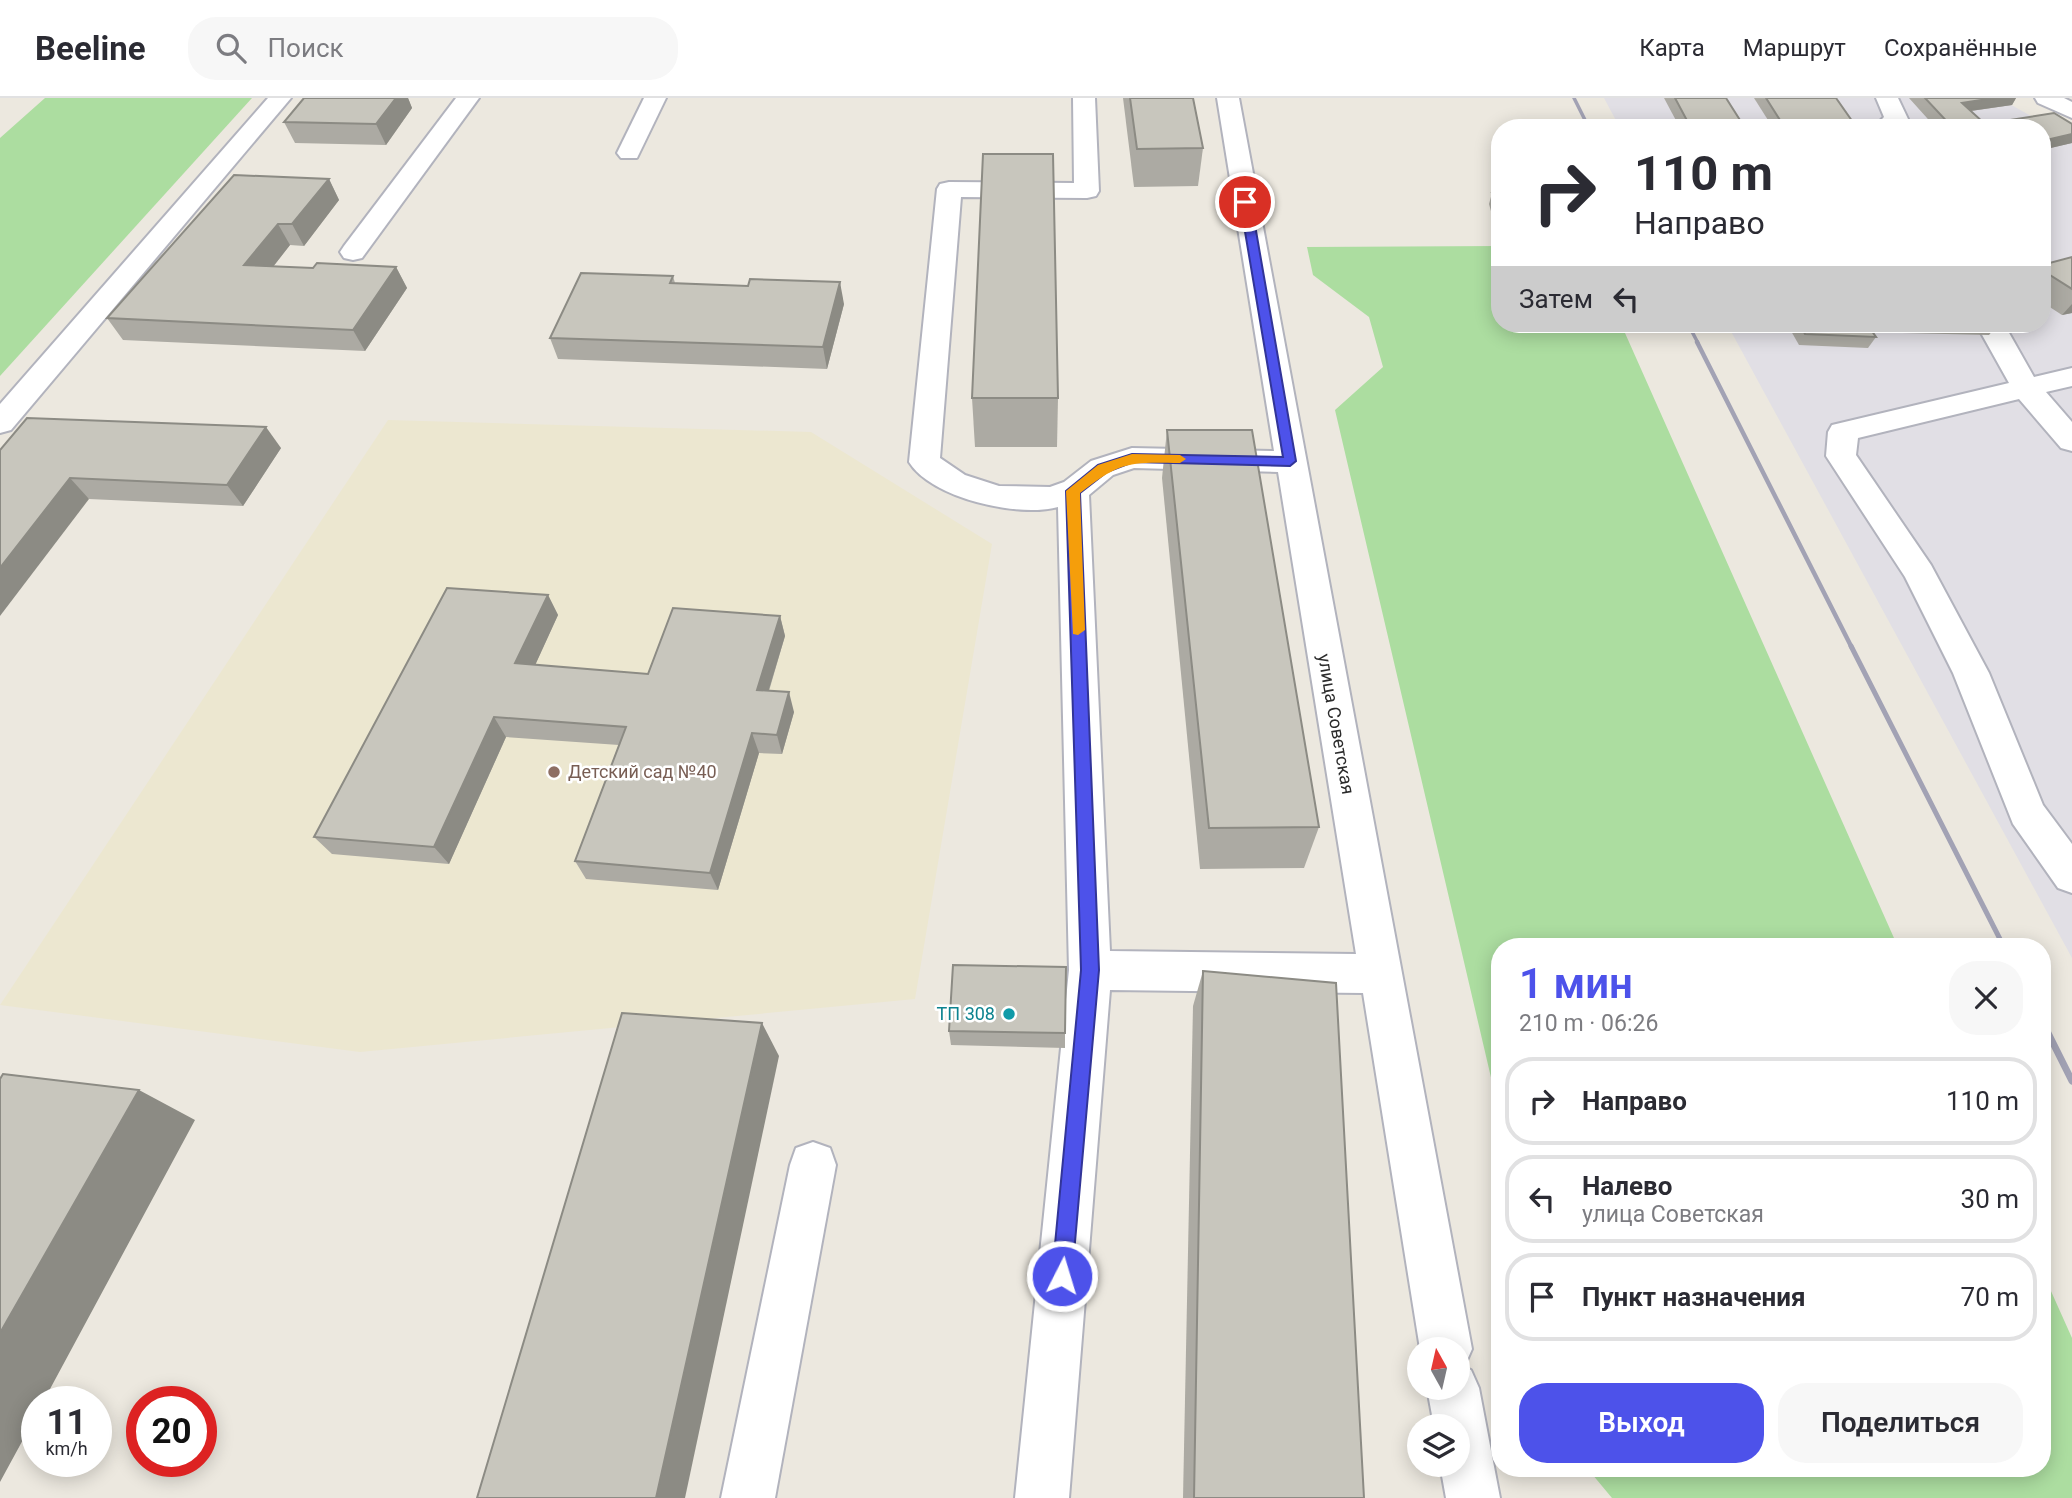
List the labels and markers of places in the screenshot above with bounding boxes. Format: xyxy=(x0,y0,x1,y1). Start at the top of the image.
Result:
pin xyxy=(1215,172,1275,232)
place label: Детский сад №40 xyxy=(568,761,717,782)
marker: Детский сад №40 xyxy=(546,764,562,780)
place label: ТП 308 xyxy=(937,1003,995,1024)
marker: ТП 308 xyxy=(1001,1006,1017,1022)

